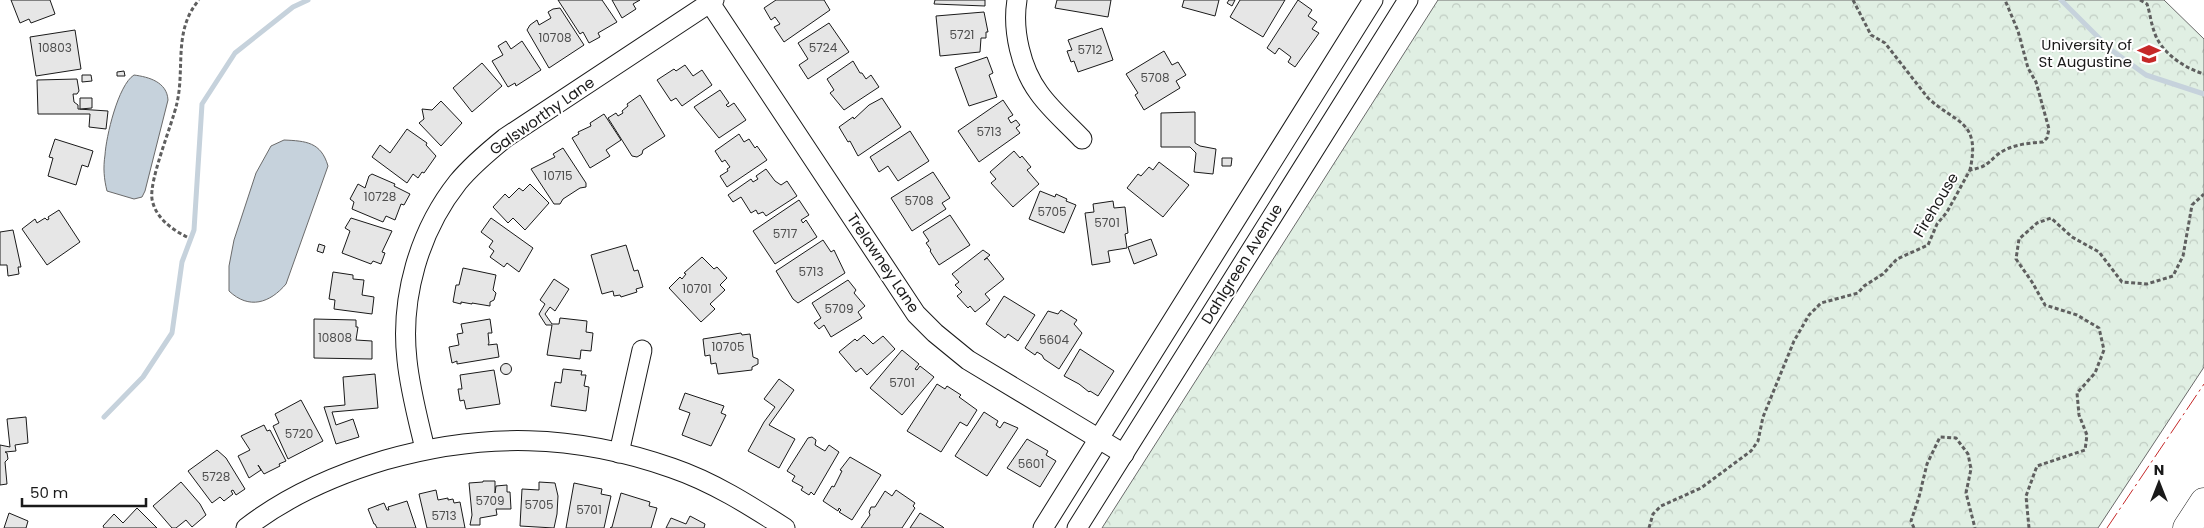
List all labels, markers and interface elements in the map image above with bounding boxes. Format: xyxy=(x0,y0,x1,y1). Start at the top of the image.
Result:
house number: 5721 xyxy=(950,26,974,43)
house number: 10708 xyxy=(538,29,572,46)
place label: University of St Augustine xyxy=(2038,34,2132,72)
house number: 10803 xyxy=(38,39,72,56)
house number: 5724 xyxy=(809,39,838,56)
house number: 5712 xyxy=(1078,41,1103,58)
school or university icon: University of St Augustine xyxy=(2136,41,2162,67)
house number: 5708 xyxy=(1140,69,1170,86)
street label: Galsworthy Lane xyxy=(485,71,598,160)
house number: 5713 xyxy=(977,123,1002,140)
house number: 10715 xyxy=(543,167,573,184)
street label: Firehouse xyxy=(1908,168,1963,241)
house number: 10728 xyxy=(364,188,396,205)
house number: 5708 xyxy=(904,192,934,209)
street label: Dahlgreen Avenue xyxy=(1196,200,1287,328)
house number: 5705 xyxy=(1037,203,1067,220)
street label: Trelawney Lane xyxy=(842,209,925,317)
house number: 5701 xyxy=(1094,214,1120,231)
house number: 5717 xyxy=(773,225,798,242)
house number: 5713 xyxy=(799,263,824,280)
house number: 10701 xyxy=(682,280,712,297)
house number: 5709 xyxy=(824,300,854,317)
house number: 10808 xyxy=(318,329,352,346)
house number: 5604 xyxy=(1039,331,1070,348)
house number: 10705 xyxy=(711,338,745,355)
house number: 5701 xyxy=(889,374,915,391)
house number: 5720 xyxy=(285,425,313,442)
house number: 5601 xyxy=(1018,455,1044,472)
north arrow xyxy=(2134,458,2184,508)
text: N xyxy=(2154,460,2164,480)
house number: 5728 xyxy=(202,468,230,485)
scale bar xyxy=(22,476,146,508)
text: 50 m xyxy=(30,482,68,503)
house number: 5709 xyxy=(475,492,505,509)
house number: 5705 xyxy=(524,496,554,513)
house number: 5701 xyxy=(576,501,602,518)
house number: 5713 xyxy=(432,507,457,524)

